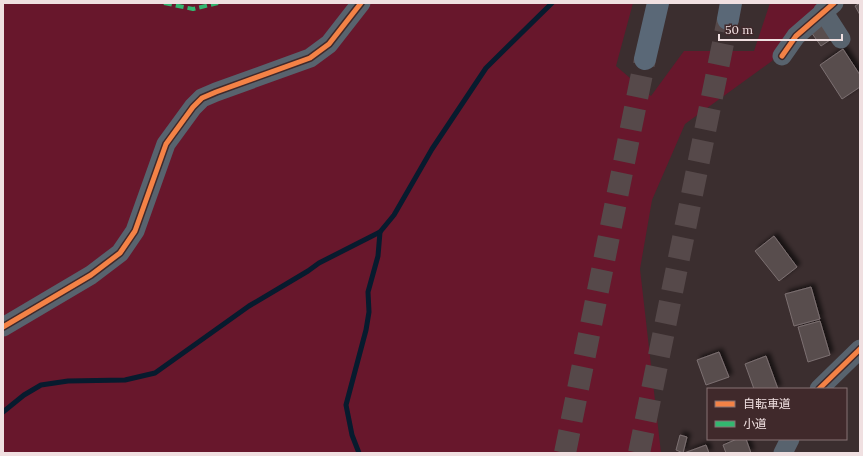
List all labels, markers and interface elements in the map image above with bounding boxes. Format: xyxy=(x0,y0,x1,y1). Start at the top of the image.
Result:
scale bar xyxy=(719,16,842,42)
text: 50 m xyxy=(725,22,753,37)
legend xyxy=(707,388,847,440)
text: 自転車道 xyxy=(743,396,791,411)
text: 小道 xyxy=(743,416,767,431)

